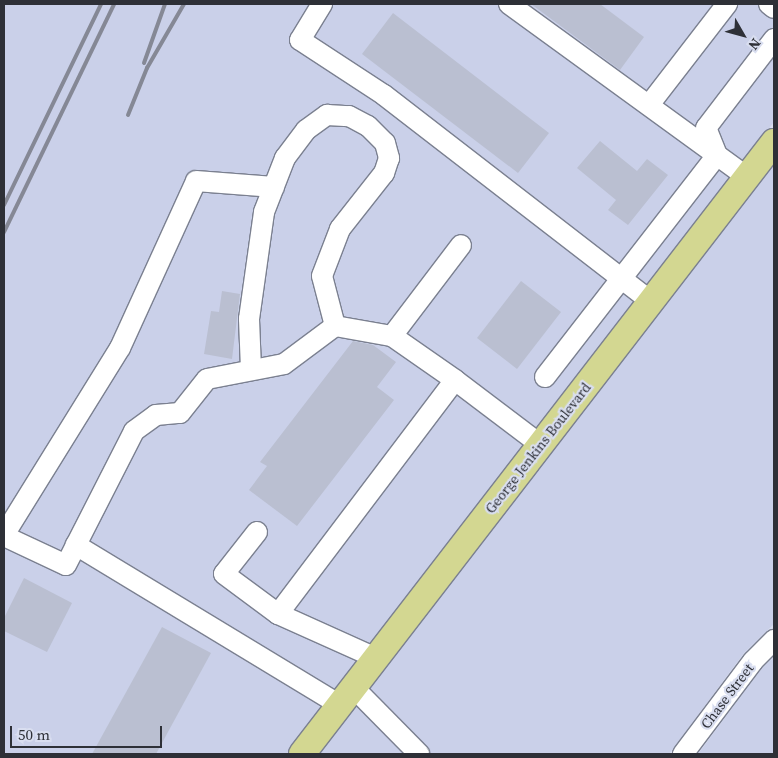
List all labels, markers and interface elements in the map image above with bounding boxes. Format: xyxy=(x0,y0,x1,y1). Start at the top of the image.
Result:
north arrow xyxy=(718,10,768,60)
text: N xyxy=(744,34,766,54)
street label: George Jenkins Boulevard xyxy=(482,379,594,517)
street label: Chase Street xyxy=(697,660,757,732)
scale bar xyxy=(12,716,165,748)
text: 50 m xyxy=(18,724,50,745)

